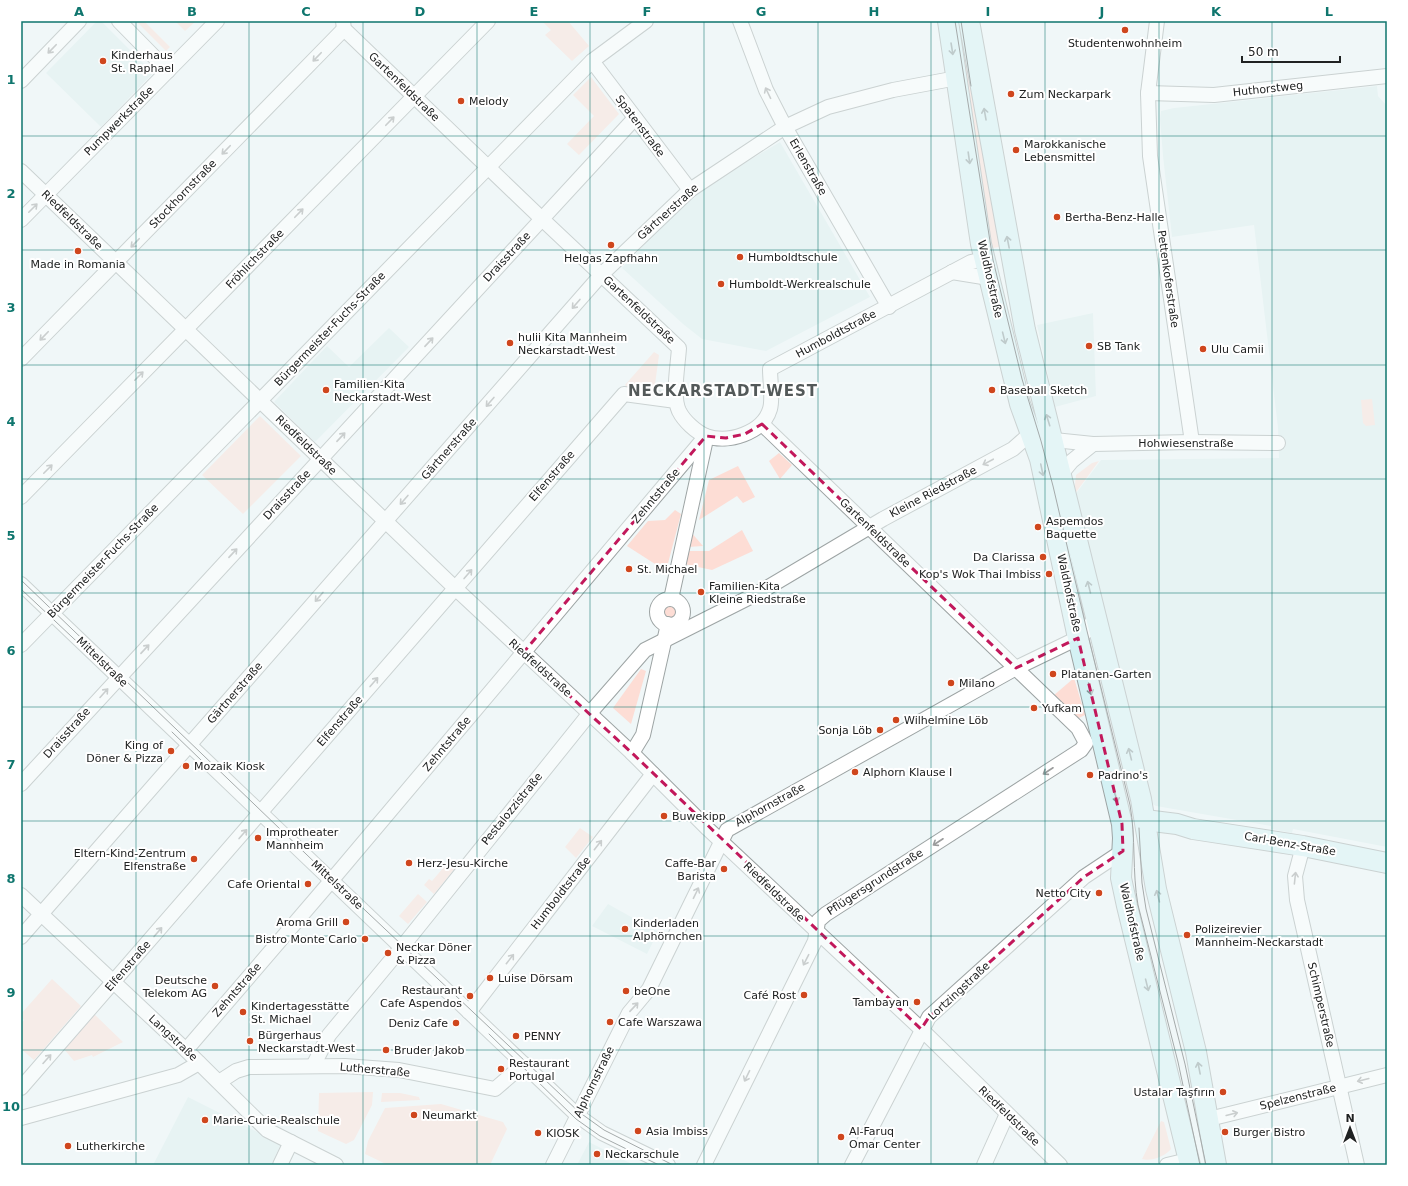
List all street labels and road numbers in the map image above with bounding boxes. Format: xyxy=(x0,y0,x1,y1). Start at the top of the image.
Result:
street label: Gartenfeldstraße xyxy=(366,50,442,124)
street label: Huthorstweg xyxy=(1232,79,1304,99)
street label: Pumpwerkstraße xyxy=(82,83,157,158)
street label: Spatenstraße xyxy=(613,93,668,160)
street label: Erlenstraße xyxy=(787,136,830,198)
street label: Stockhornstraße xyxy=(147,157,219,231)
street label: Gärtnerstraße xyxy=(635,181,701,243)
street label: Riedfeldstraße xyxy=(39,187,105,253)
street label: Fröhlichstraße xyxy=(223,226,287,291)
street label: Draisstraße xyxy=(481,229,534,285)
street label: Pettenkoferstraße xyxy=(1155,229,1181,329)
street label: Waldhofstraße xyxy=(975,239,1005,319)
street label: Bürgermeister-Fuchs-Straße xyxy=(272,269,388,389)
street label: Gartenfeldstraße xyxy=(600,273,678,347)
street label: Humboldtstraße xyxy=(794,307,879,361)
street label: Riedfeldstraße xyxy=(273,412,339,478)
street label: Gärtnerstraße xyxy=(419,415,479,482)
street label: Hohwiesenstraße xyxy=(1138,437,1234,450)
street label: Elfenstraße xyxy=(527,448,578,504)
street label: Kleine Riedstraße xyxy=(887,463,979,520)
street label: Zehntstraße xyxy=(629,466,683,526)
street label: Draisstraße xyxy=(261,467,314,523)
street label: Gartenfeldstraße xyxy=(837,496,913,570)
street label: Bürgermeister-Fuchs-Straße xyxy=(45,501,161,621)
street label: Waldhofstraße xyxy=(1054,553,1084,633)
street label: Mittelstraße xyxy=(74,634,130,690)
street label: Riedfeldstraße xyxy=(506,636,574,700)
street label: Gärtnerstraße xyxy=(205,659,265,726)
street label: Elfenstraße xyxy=(315,693,366,749)
street label: Draisstraße xyxy=(41,705,93,761)
street label: Zehntstraße xyxy=(420,714,474,774)
street label: Pestalozzistraße xyxy=(479,770,545,848)
street label: Alphornstraße xyxy=(733,780,807,829)
street label: Carl-Benz-Straße xyxy=(1243,830,1337,859)
street label: Pflügersgrundstraße xyxy=(825,846,926,918)
street label: Humboldtstraße xyxy=(528,854,594,932)
street label: Mittelstraße xyxy=(308,858,366,912)
street label: Riedfeldstraße xyxy=(741,859,807,925)
street label: Waldhofstraße xyxy=(1117,882,1147,962)
street label: Elfenstraße xyxy=(103,938,154,994)
street label: Lortzingstraße xyxy=(926,959,993,1023)
street label: Zehntstraße xyxy=(210,960,264,1020)
street label: Schimperstraße xyxy=(1305,961,1337,1049)
street label: Langstraße xyxy=(146,1012,200,1064)
street label: Alphornstraße xyxy=(571,1044,617,1120)
street label: Lutherstraße xyxy=(339,1060,411,1080)
street label: Spelzenstraße xyxy=(1258,1081,1338,1113)
street label: Riedfeldstraße xyxy=(976,1083,1042,1149)

